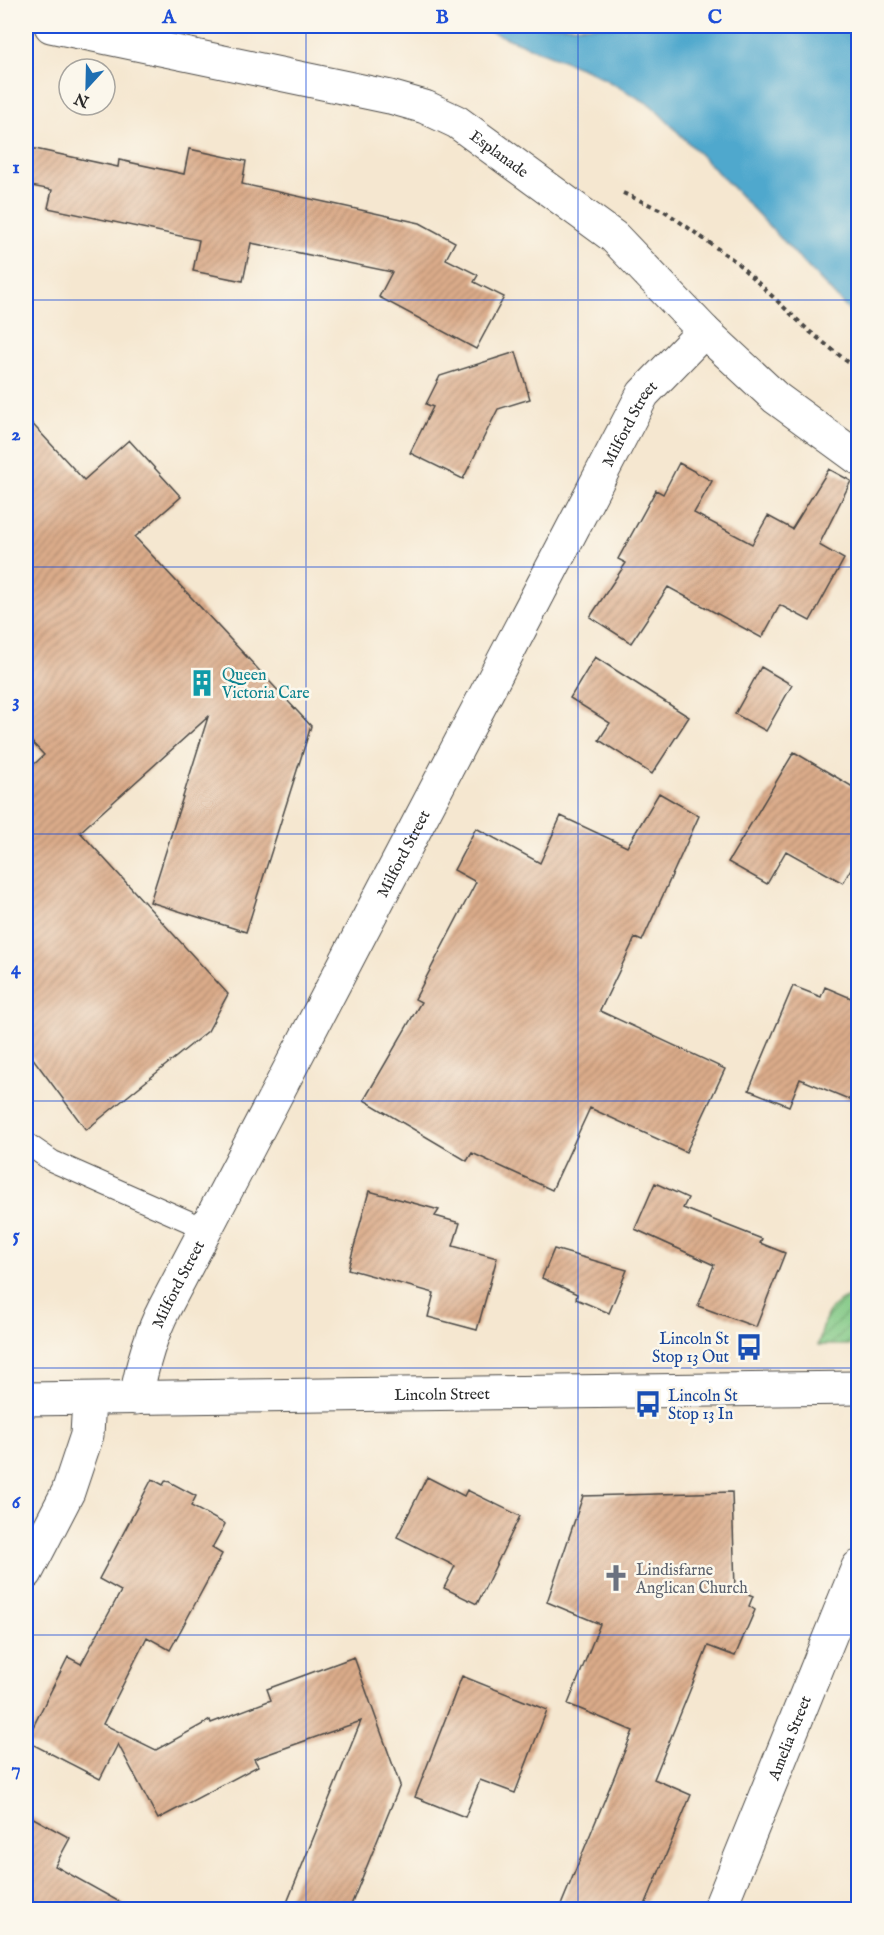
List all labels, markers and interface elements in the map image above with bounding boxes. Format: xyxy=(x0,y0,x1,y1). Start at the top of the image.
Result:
text: A xyxy=(161,5,177,30)
text: B xyxy=(435,5,449,30)
text: C xyxy=(708,5,722,30)
north arrow xyxy=(57,57,117,117)
text: N xyxy=(72,87,93,111)
street label: Esplanade xyxy=(465,127,532,183)
text: 1 xyxy=(12,155,20,180)
street label: Milford Street xyxy=(599,377,663,471)
text: 2 xyxy=(11,422,21,447)
place label: Queen Victoria Care xyxy=(221,666,310,704)
building icon: Queen Victoria Care xyxy=(187,668,217,698)
text: 3 xyxy=(12,689,20,714)
street label: Milford Street xyxy=(373,807,436,901)
text: 4 xyxy=(11,956,22,981)
text: 5 xyxy=(12,1223,20,1248)
street label: Milford Street xyxy=(148,1237,210,1332)
place label: Lincoln St Stop 13 Out xyxy=(652,1330,730,1368)
bus stop icon: Lincoln St Stop 13 Out xyxy=(734,1332,764,1362)
street label: Lincoln Street xyxy=(394,1385,491,1406)
place label: Lincoln St Stop 13 In xyxy=(668,1387,738,1425)
bus stop icon: Lincoln St Stop 13 In xyxy=(633,1389,663,1419)
text: 6 xyxy=(12,1490,22,1515)
place label: Lindisfarne Anglican Church xyxy=(635,1561,748,1599)
church icon: Lindisfarne Anglican Church xyxy=(601,1563,631,1593)
street label: Amelia Street xyxy=(764,1693,817,1784)
text: 7 xyxy=(11,1757,21,1782)

